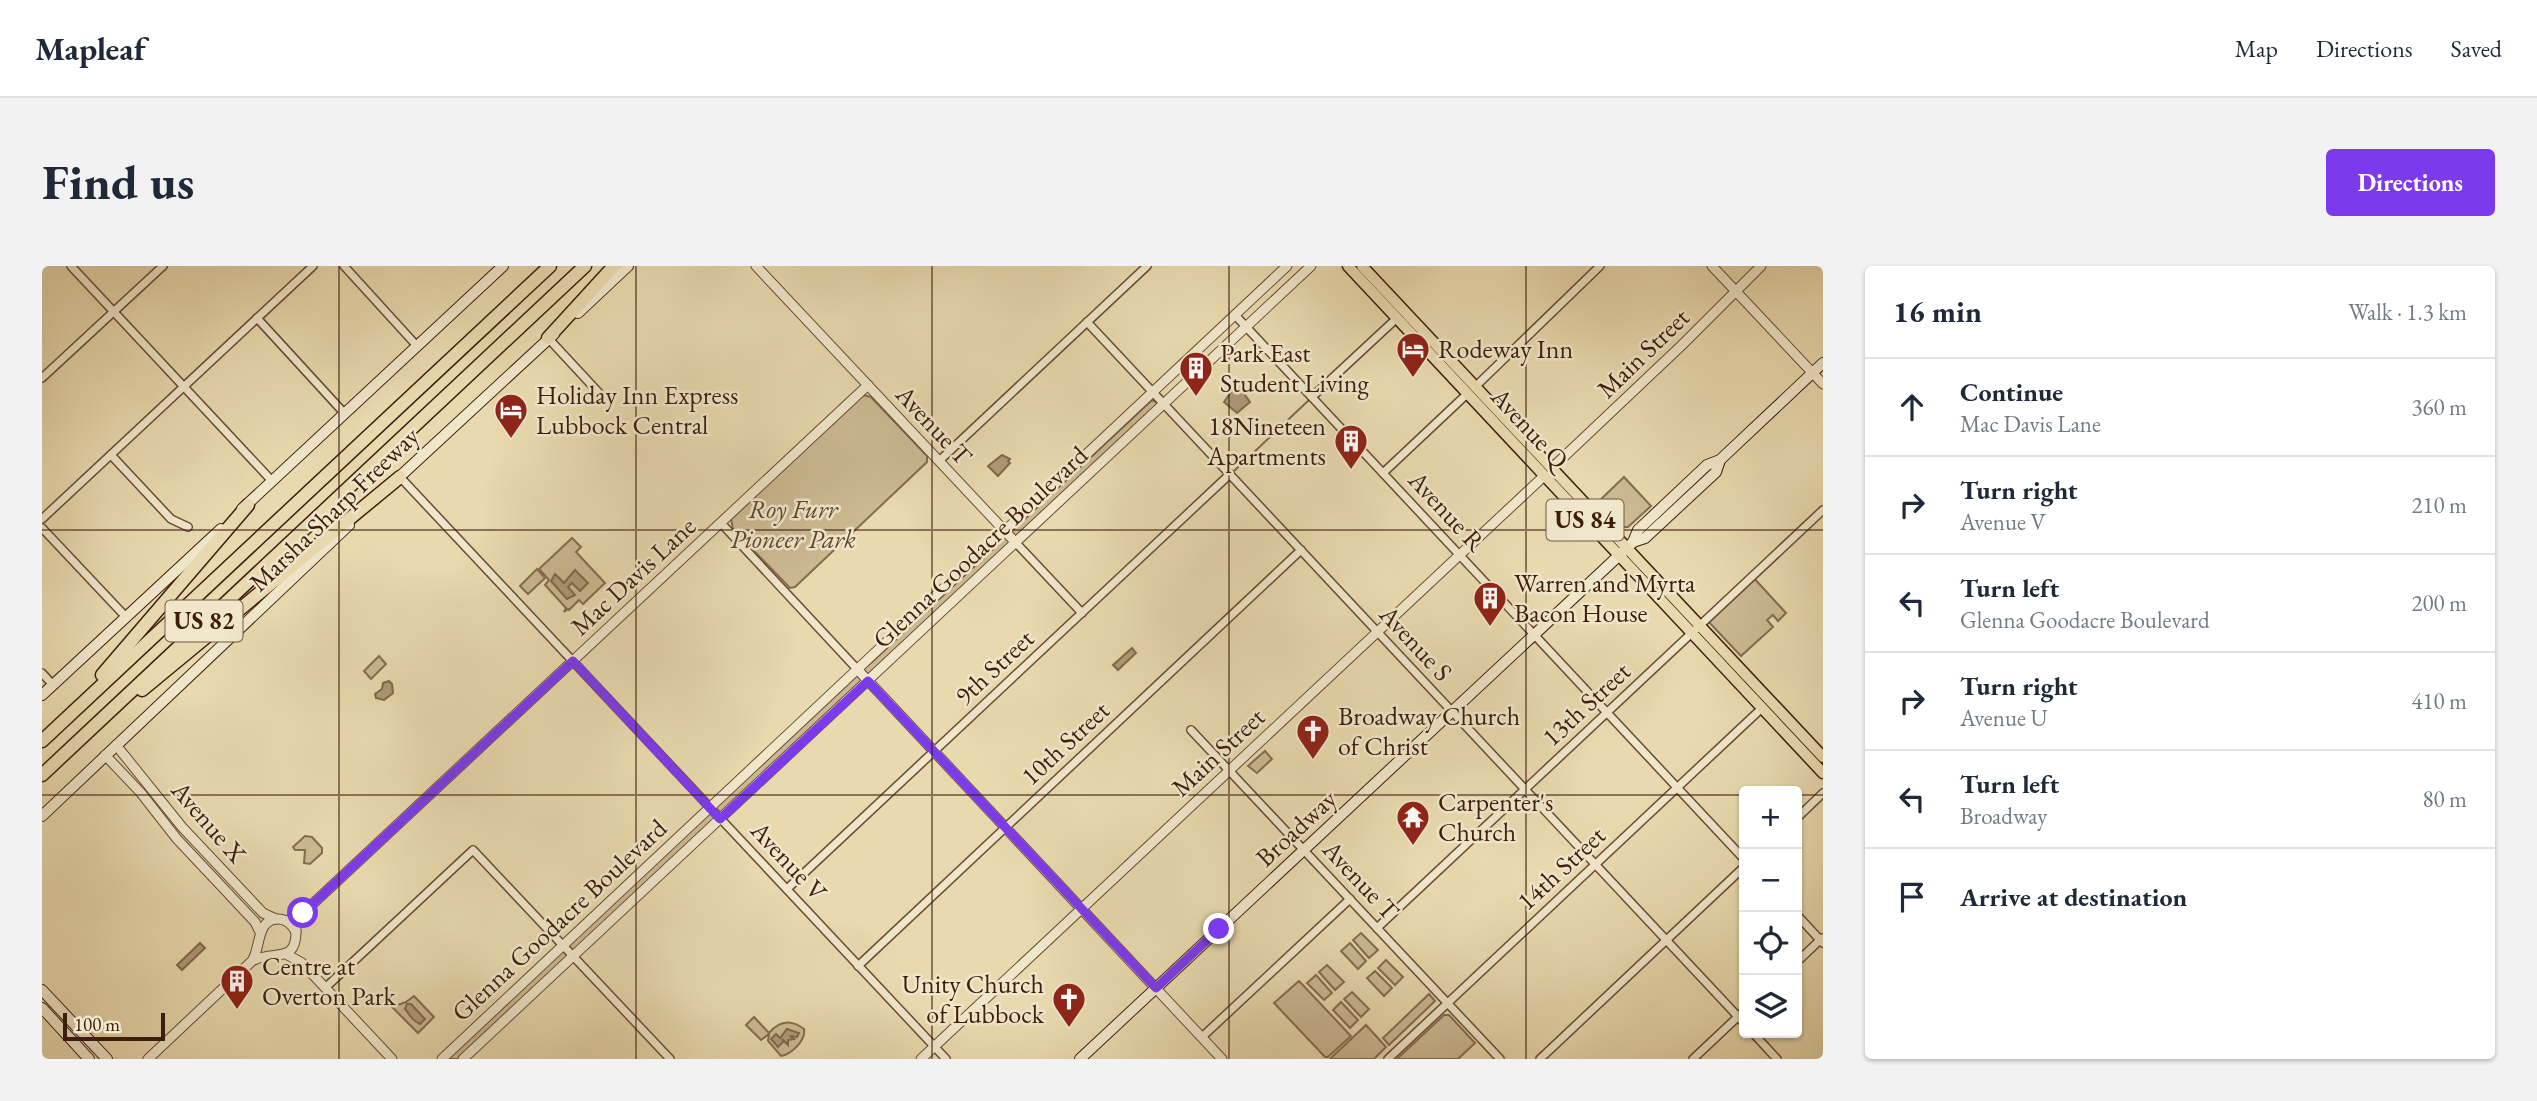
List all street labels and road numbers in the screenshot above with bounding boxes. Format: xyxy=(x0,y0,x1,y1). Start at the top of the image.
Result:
street label: Main Street xyxy=(1590,301,1696,405)
street label: Avenue T xyxy=(888,377,980,473)
street label: Avenue Q xyxy=(1483,379,1579,478)
street label: Marsha Sharp Freeway xyxy=(242,419,427,599)
street label: Glenna Goodacre Boulevard xyxy=(865,438,1095,656)
street label: Avenue R xyxy=(1400,463,1493,559)
road number: US 84 xyxy=(1546,499,1624,540)
street label: Mac Davis Lane xyxy=(563,509,703,643)
street label: Avenue S xyxy=(1372,597,1460,688)
road number: US 82 xyxy=(166,600,242,642)
street label: 9th Street xyxy=(947,622,1041,712)
street label: 13th Street xyxy=(1535,654,1637,754)
street label: 10th Street xyxy=(1014,693,1116,793)
street label: Main Street xyxy=(1164,700,1272,804)
street label: Avenue X xyxy=(163,773,254,871)
street label: Broadway xyxy=(1248,781,1344,874)
street label: Glenna Goodacre Boulevard xyxy=(444,811,674,1029)
street label: Avenue V xyxy=(743,813,835,909)
street label: 14th Street xyxy=(1510,818,1612,918)
street label: Avenue T xyxy=(1315,832,1407,928)

